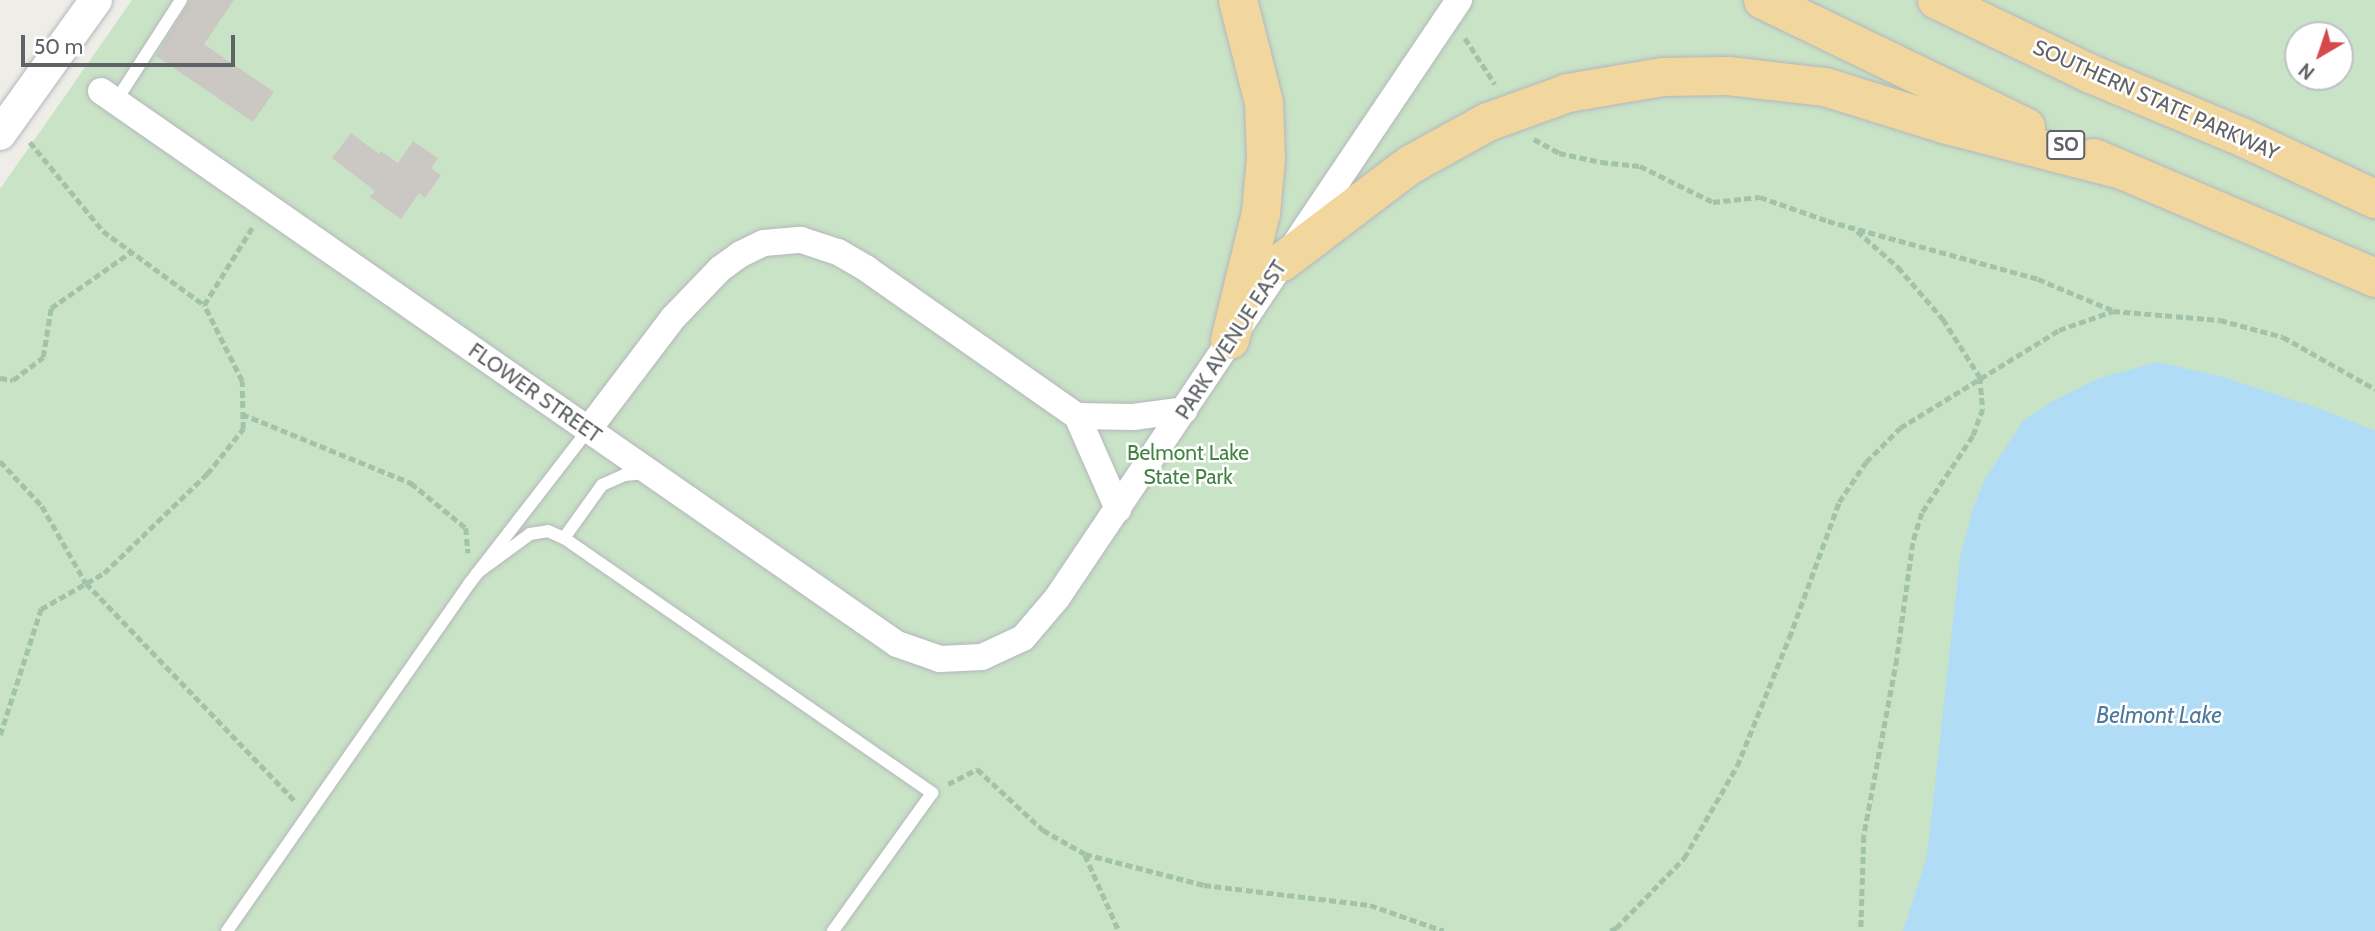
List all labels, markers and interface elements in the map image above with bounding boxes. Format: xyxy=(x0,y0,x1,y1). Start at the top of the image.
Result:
scale bar xyxy=(24,21,238,65)
north arrow xyxy=(2284,21,2354,91)
text: 50 m xyxy=(34,34,83,59)
street label: SOUTHERN STATE PARKWAY xyxy=(2029,34,2283,166)
text: N xyxy=(2294,58,2319,84)
road number: SO xyxy=(2045,130,2087,160)
street label: PARK AVENUE EAST xyxy=(1170,256,1292,424)
street label: FLOWER STREET xyxy=(464,338,606,448)
park label: Belmont Lake State Park xyxy=(1127,440,1249,490)
water label: Belmont Lake xyxy=(2096,701,2222,729)

